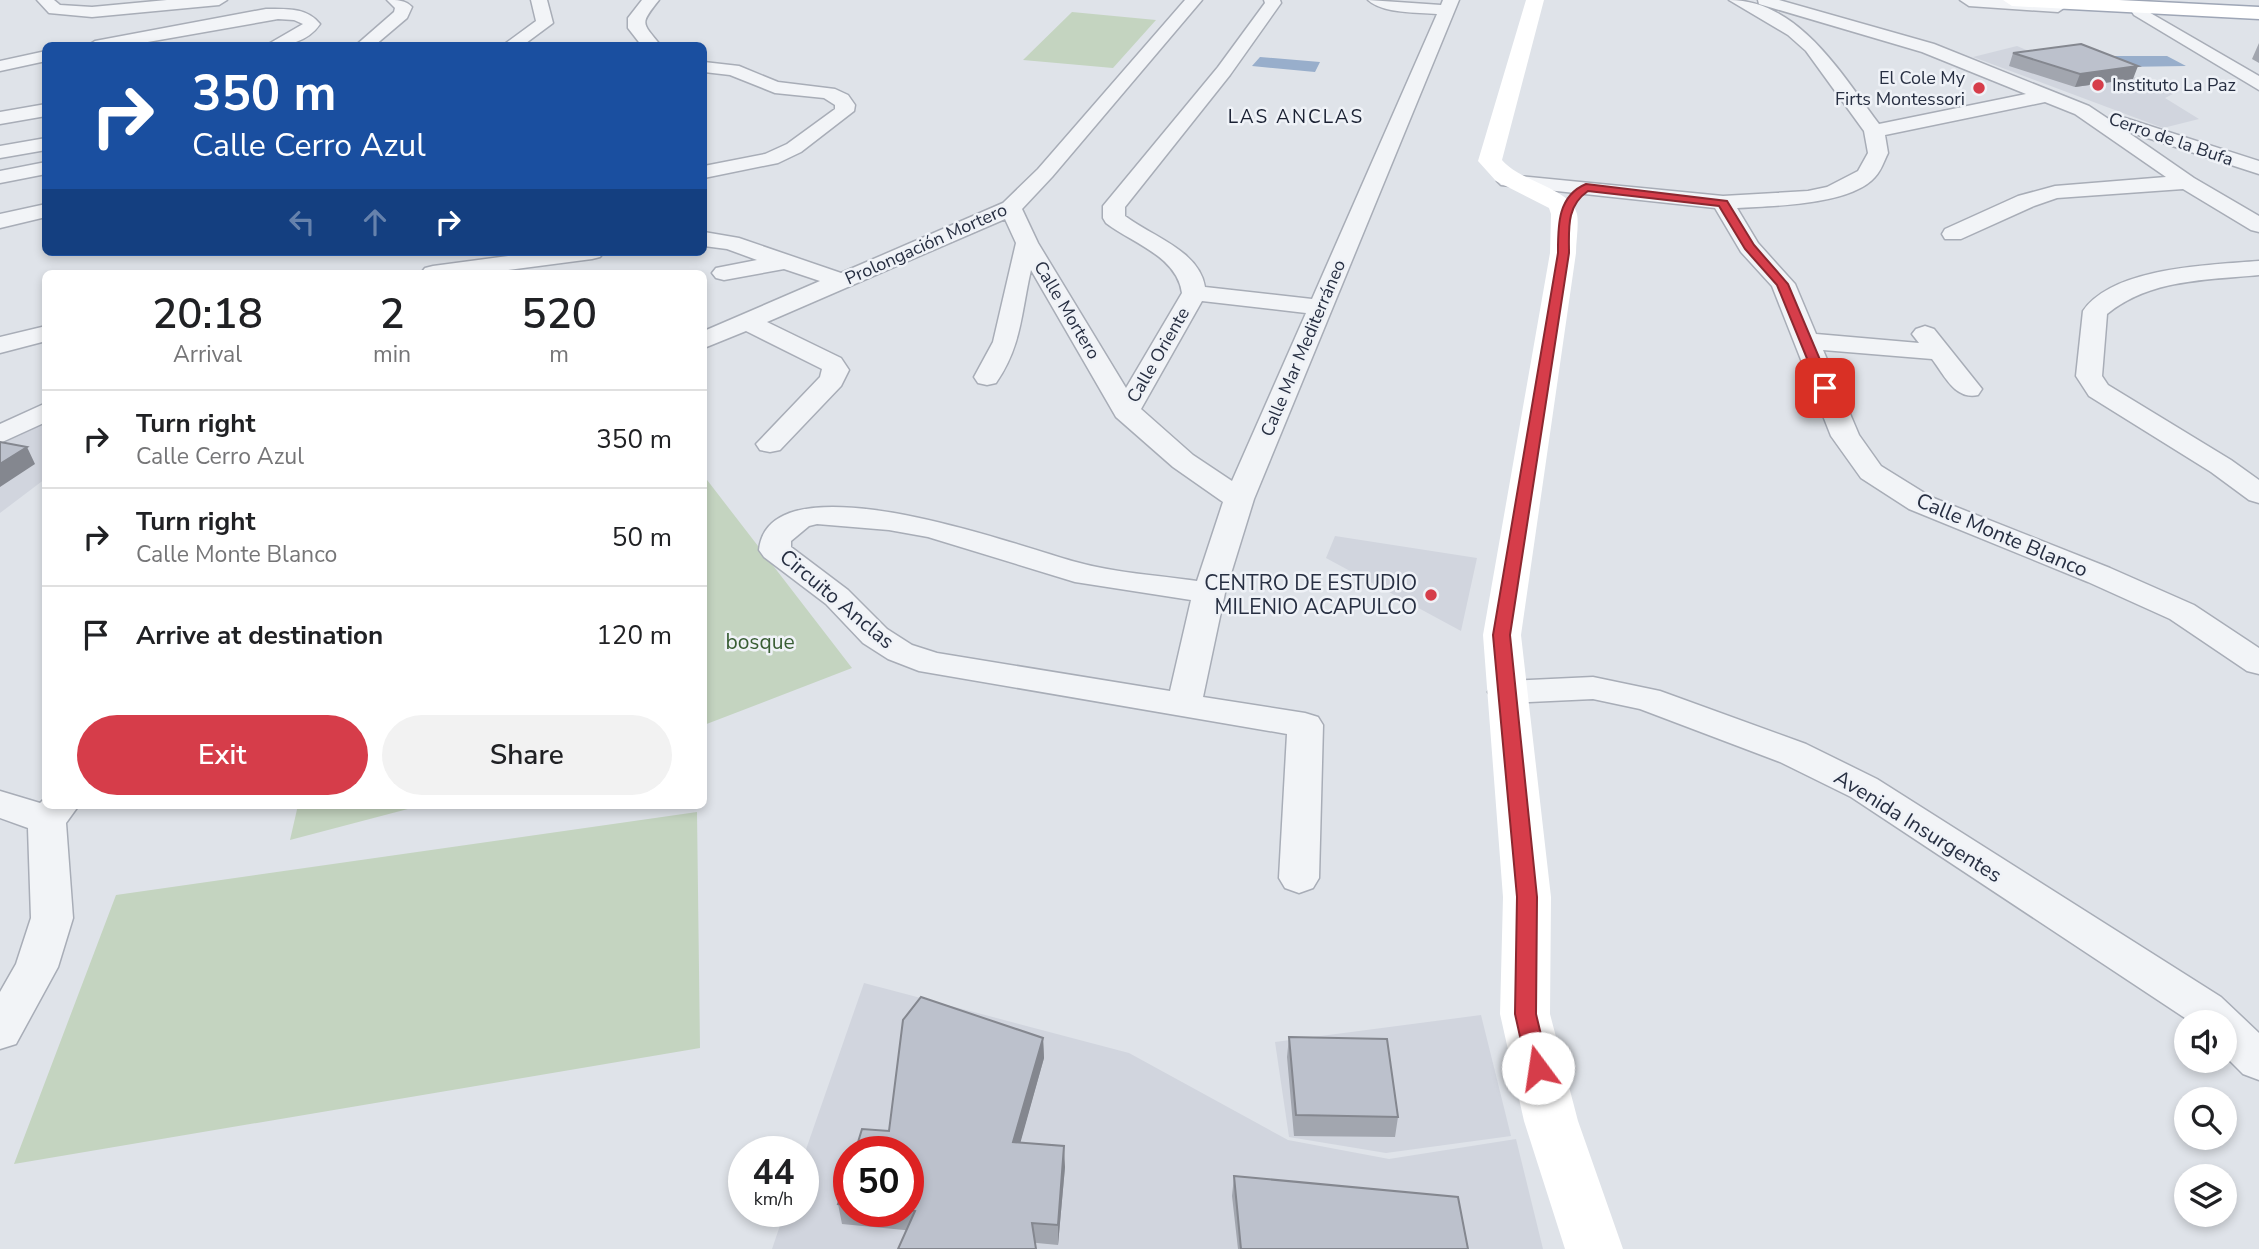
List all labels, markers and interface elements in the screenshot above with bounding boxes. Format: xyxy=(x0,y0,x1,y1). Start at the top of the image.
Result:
text: 350 m xyxy=(192,60,336,127)
place label: El Cole My Firts Montessori xyxy=(1835,66,1966,111)
icon: right xyxy=(77,70,168,161)
place label: Instituto La Paz xyxy=(2112,73,2236,97)
marker: Instituto La Paz xyxy=(2090,77,2106,93)
marker: El Cole My Firts Montessori xyxy=(1971,80,1987,96)
district label: LAS ANCLAS xyxy=(1228,104,1364,130)
street label: Cerro de la Bufa xyxy=(2105,106,2237,172)
text: Calle Cerro Azul xyxy=(192,124,426,167)
street label: Prolongación Mortero xyxy=(841,197,1011,291)
icon: left xyxy=(283,203,321,241)
icon: ahead xyxy=(356,203,394,241)
icon: right xyxy=(429,203,467,241)
street label: Calle Mortero xyxy=(1028,256,1106,364)
street label: Calle Mar Mediterráneo xyxy=(1255,256,1351,440)
text: 20:18 xyxy=(152,286,263,343)
text: 2 xyxy=(379,286,405,343)
text: 520 xyxy=(521,286,597,343)
street label: Calle Oriente xyxy=(1121,303,1195,407)
text: Arrival xyxy=(173,339,242,370)
text: min xyxy=(373,339,411,370)
text: m xyxy=(549,339,569,370)
pin xyxy=(1795,358,1855,418)
icon: arrive xyxy=(1806,369,1844,407)
text: Turn right xyxy=(136,406,255,441)
icon: right xyxy=(77,420,115,458)
text: 350 m xyxy=(596,422,672,457)
text: Calle Cerro Azul xyxy=(136,441,304,472)
street label: Calle Monte Blanco xyxy=(1912,486,2092,584)
text: Turn right xyxy=(136,504,255,539)
icon: right xyxy=(77,518,115,556)
text: 50 m xyxy=(612,520,672,555)
text: Calle Monte Blanco xyxy=(136,539,337,570)
street label: Circuito Anclas xyxy=(774,543,900,655)
place label: CENTRO DE ESTUDIO MILENIO ACAPULCO xyxy=(1204,569,1417,621)
marker: CENTRO DE ESTUDIO MILENIO ACAPULCO xyxy=(1423,587,1439,603)
icon: arrive xyxy=(77,616,115,654)
text: Arrive at destination xyxy=(136,618,383,653)
text: 120 m xyxy=(596,618,672,653)
park label: bosque xyxy=(725,628,795,656)
button: Exit xyxy=(77,715,368,795)
button: Share xyxy=(382,715,672,795)
street label: Avenida Insurgentes xyxy=(1829,763,2007,889)
map controls xyxy=(2174,1010,2237,1227)
button: sound xyxy=(2174,1010,2237,1073)
position arrow xyxy=(1501,1031,1575,1105)
button: search xyxy=(2174,1087,2237,1150)
speed limit sign: 50 xyxy=(833,1136,924,1227)
text: 44 xyxy=(752,1149,795,1196)
button: layers xyxy=(2174,1164,2237,1227)
text: km/h xyxy=(754,1187,793,1211)

